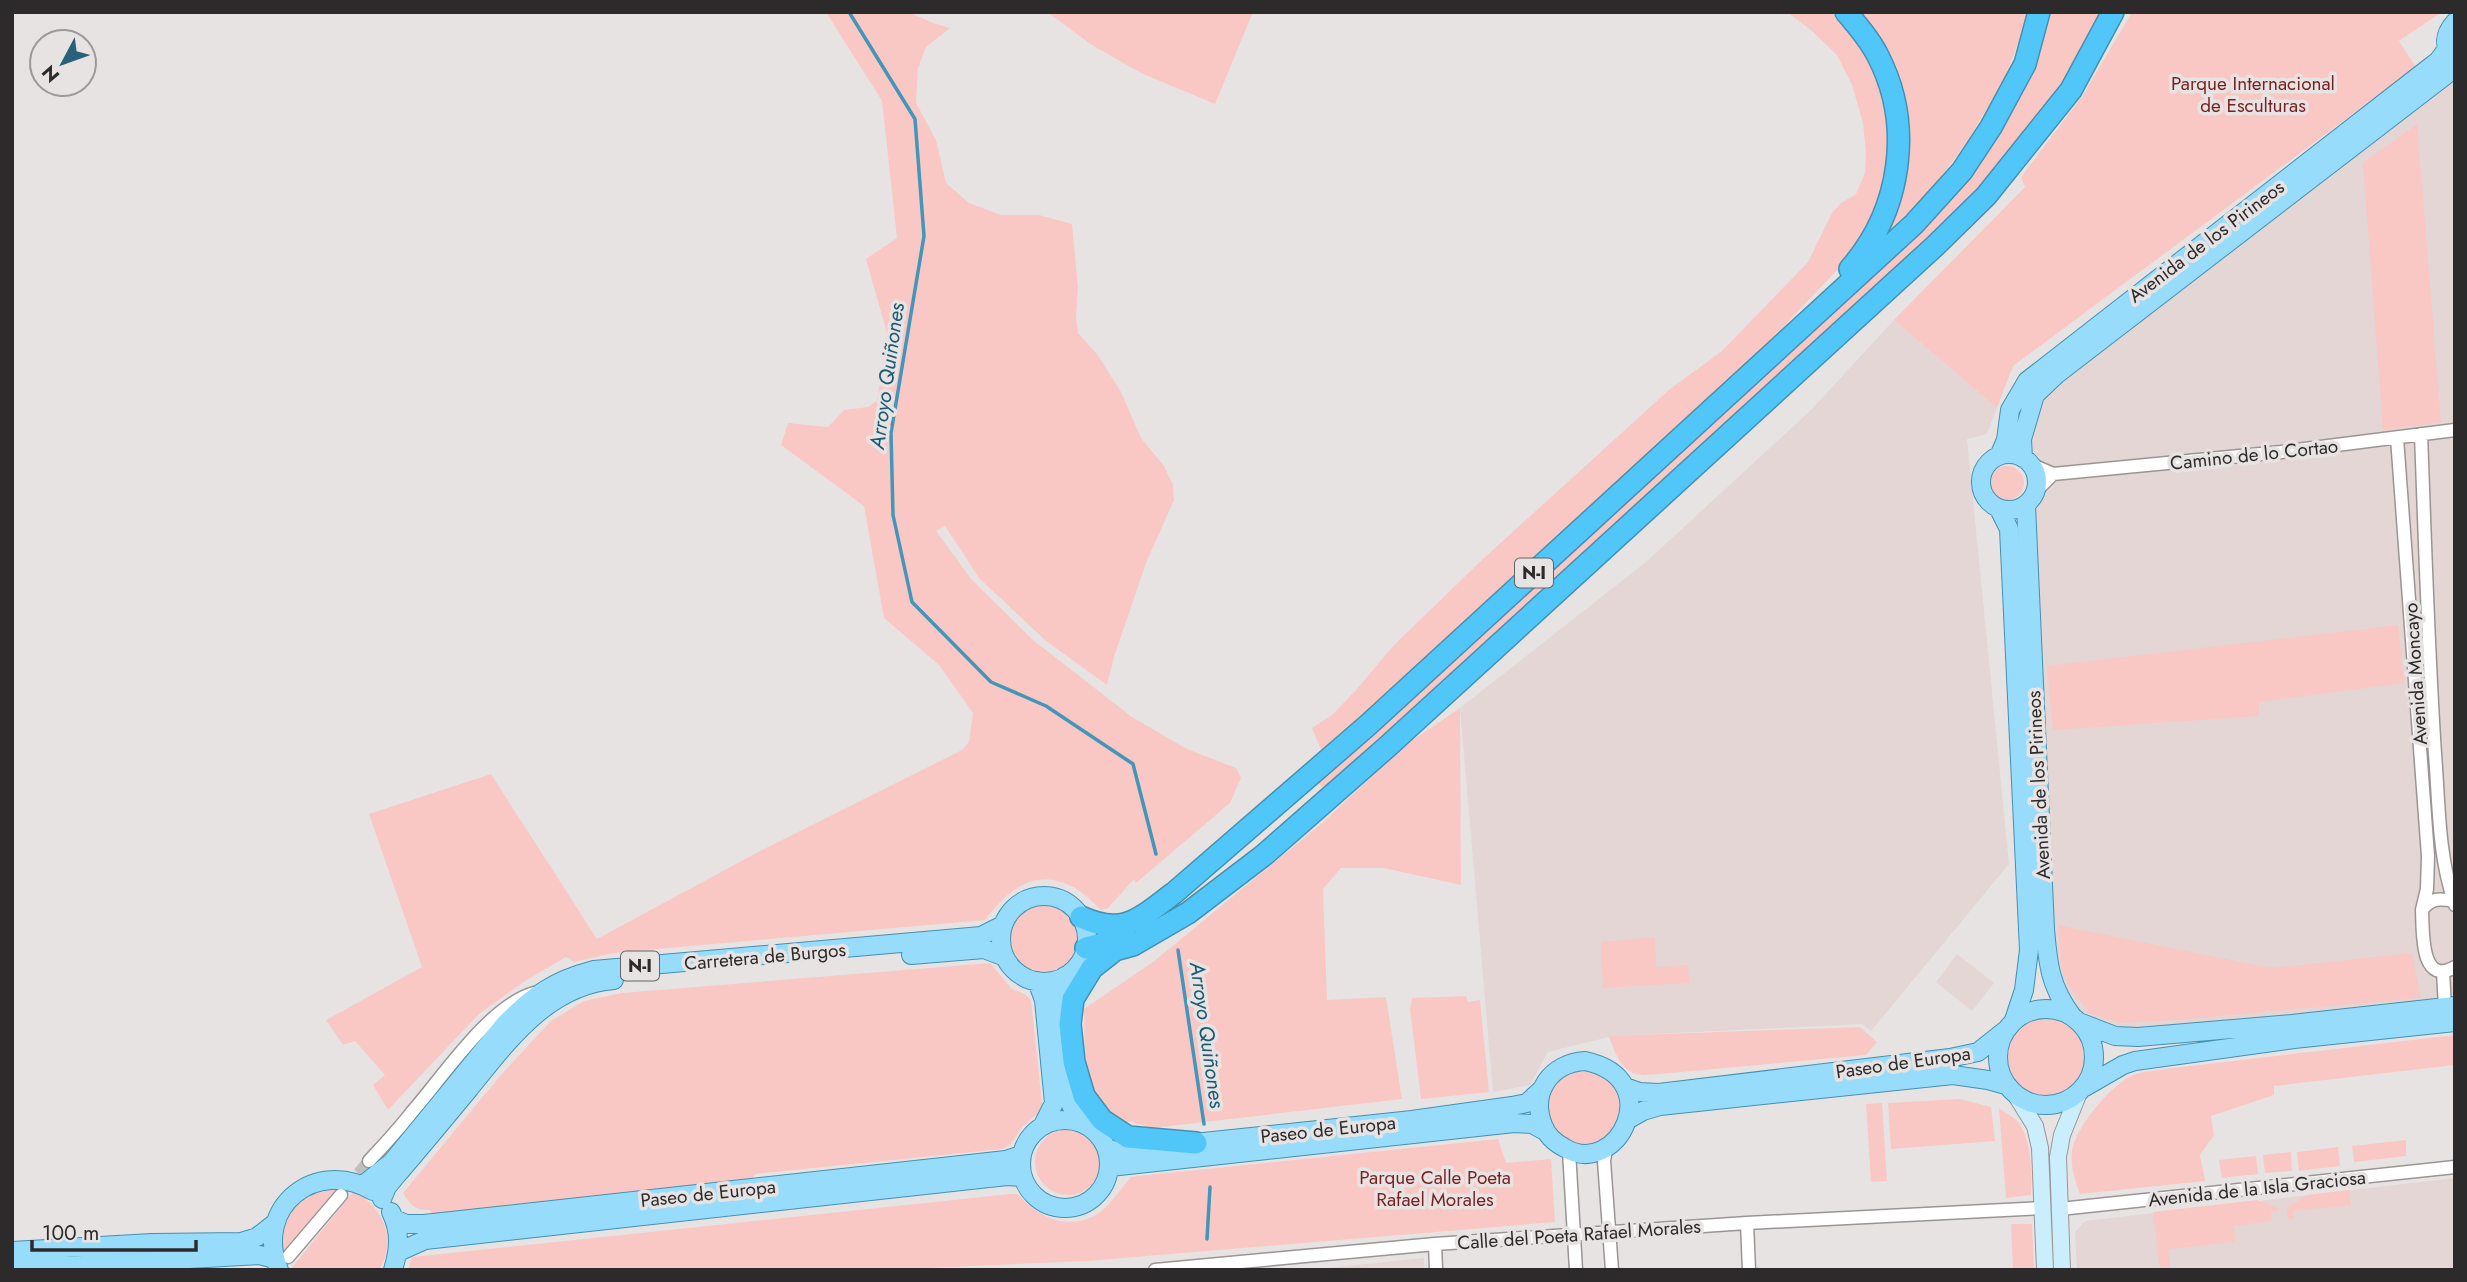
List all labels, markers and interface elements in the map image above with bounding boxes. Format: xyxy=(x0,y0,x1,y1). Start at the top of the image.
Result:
north arrow xyxy=(28,28,98,98)
text: N xyxy=(35,59,66,88)
park label: Parque Internacional de Esculturas xyxy=(2171,70,2335,119)
street label: Avenida de los Pirineos xyxy=(2123,174,2290,309)
water label: Arroyo Quiñones xyxy=(862,300,912,452)
street label: Camino de lo Cortao xyxy=(2169,432,2339,477)
road number: N-I xyxy=(1515,558,1553,588)
street label: Avenida Moncayo xyxy=(2397,602,2434,746)
street label: Avenida de los Pirineos xyxy=(2020,690,2057,880)
street label: Carretera de Burgos xyxy=(683,936,847,977)
road number: N-I xyxy=(621,951,659,981)
water label: Arroyo Quiñones xyxy=(1182,959,1232,1111)
street label: Paseo de Europa xyxy=(1834,1040,1972,1085)
street label: Paseo de Europa xyxy=(1259,1109,1397,1150)
park label: Parque Calle Poeta Rafael Morales xyxy=(1359,1164,1511,1213)
street label: Avenida de la Isla Graciosa xyxy=(2147,1164,2367,1213)
street label: Paseo de Europa xyxy=(639,1173,777,1214)
scale bar xyxy=(32,1208,196,1252)
street label: Calle del Poeta Rafael Morales xyxy=(1456,1213,1702,1256)
text: 100 m xyxy=(42,1218,99,1248)

